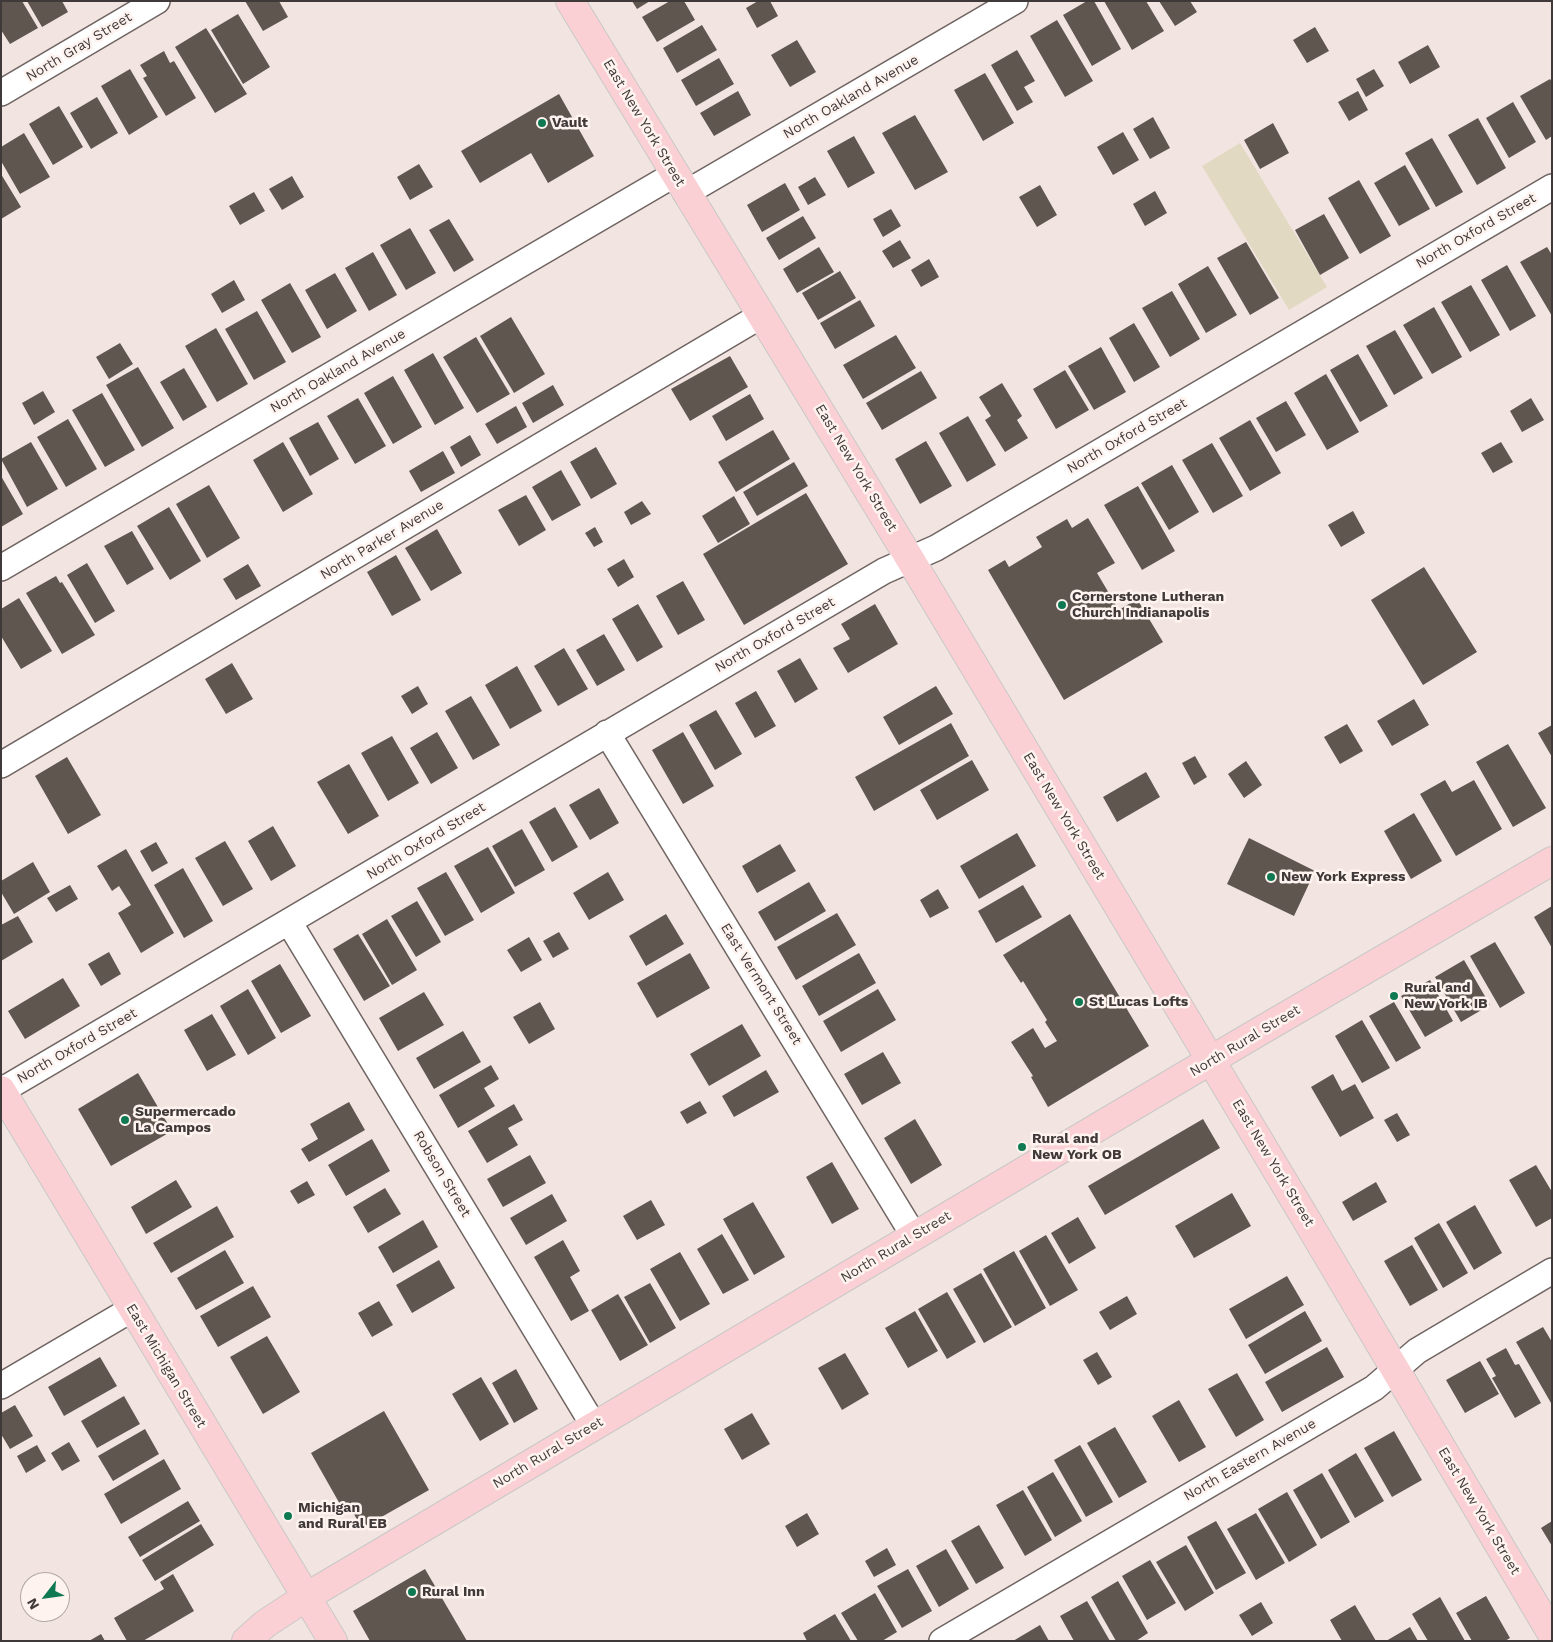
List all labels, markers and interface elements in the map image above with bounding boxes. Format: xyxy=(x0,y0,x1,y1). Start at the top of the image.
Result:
street label: North Gray Street xyxy=(23,9,135,85)
street label: North Oakland Avenue xyxy=(780,51,922,143)
street label: East New York Street xyxy=(599,56,689,190)
place label: Vault xyxy=(552,115,588,131)
marker: Vault xyxy=(536,117,548,129)
street label: North Oxford Street xyxy=(1413,190,1539,272)
street label: North Oakland Avenue xyxy=(267,325,409,417)
street label: North Oxford Street xyxy=(1064,395,1190,477)
street label: East New York Street xyxy=(811,401,901,535)
street label: North Parker Avenue xyxy=(317,496,447,584)
place label: Cornerstone Lutheran Church Indianapolis xyxy=(1072,589,1224,622)
street label: North Oxford Street xyxy=(712,594,838,676)
marker: Cornerstone Lutheran Church Indianapolis xyxy=(1056,599,1068,611)
street label: East New York Street xyxy=(1019,749,1109,883)
street label: North Oxford Street xyxy=(363,799,489,883)
place label: New York Express xyxy=(1281,869,1405,885)
marker: New York Express xyxy=(1265,871,1277,883)
street label: East Vermont Street xyxy=(717,920,805,1048)
place label: Rural and New York IB xyxy=(1404,980,1488,1012)
marker: Rural and New York IB xyxy=(1388,990,1400,1002)
place label: St Lucas Lofts xyxy=(1089,994,1188,1010)
marker: St Lucas Lofts xyxy=(1073,996,1085,1008)
street label: North Rural Street xyxy=(1187,1001,1303,1081)
street label: North Oxford Street xyxy=(14,1005,140,1087)
street label: East New York Street xyxy=(1228,1096,1318,1230)
place label: Supermercado La Campos xyxy=(135,1104,236,1136)
marker: Supermercado La Campos xyxy=(119,1114,131,1126)
street label: Robson Street xyxy=(410,1128,474,1220)
place label: Rural and New York OB xyxy=(1032,1131,1122,1164)
marker: Rural and New York OB xyxy=(1016,1141,1028,1153)
street label: North Rural Street xyxy=(838,1207,954,1287)
street label: East Michigan Street xyxy=(122,1301,210,1431)
street label: North Rural Street xyxy=(490,1413,606,1493)
street label: North Eastern Avenue xyxy=(1181,1415,1319,1505)
street label: East New York Street xyxy=(1434,1444,1524,1578)
place label: Michigan and Rural EB xyxy=(298,1500,387,1532)
marker: Michigan and Rural EB xyxy=(282,1510,294,1522)
north arrow xyxy=(20,1572,70,1622)
place label: Rural Inn xyxy=(422,1584,485,1600)
marker: Rural Inn xyxy=(406,1586,418,1598)
text: N xyxy=(23,1596,42,1612)

